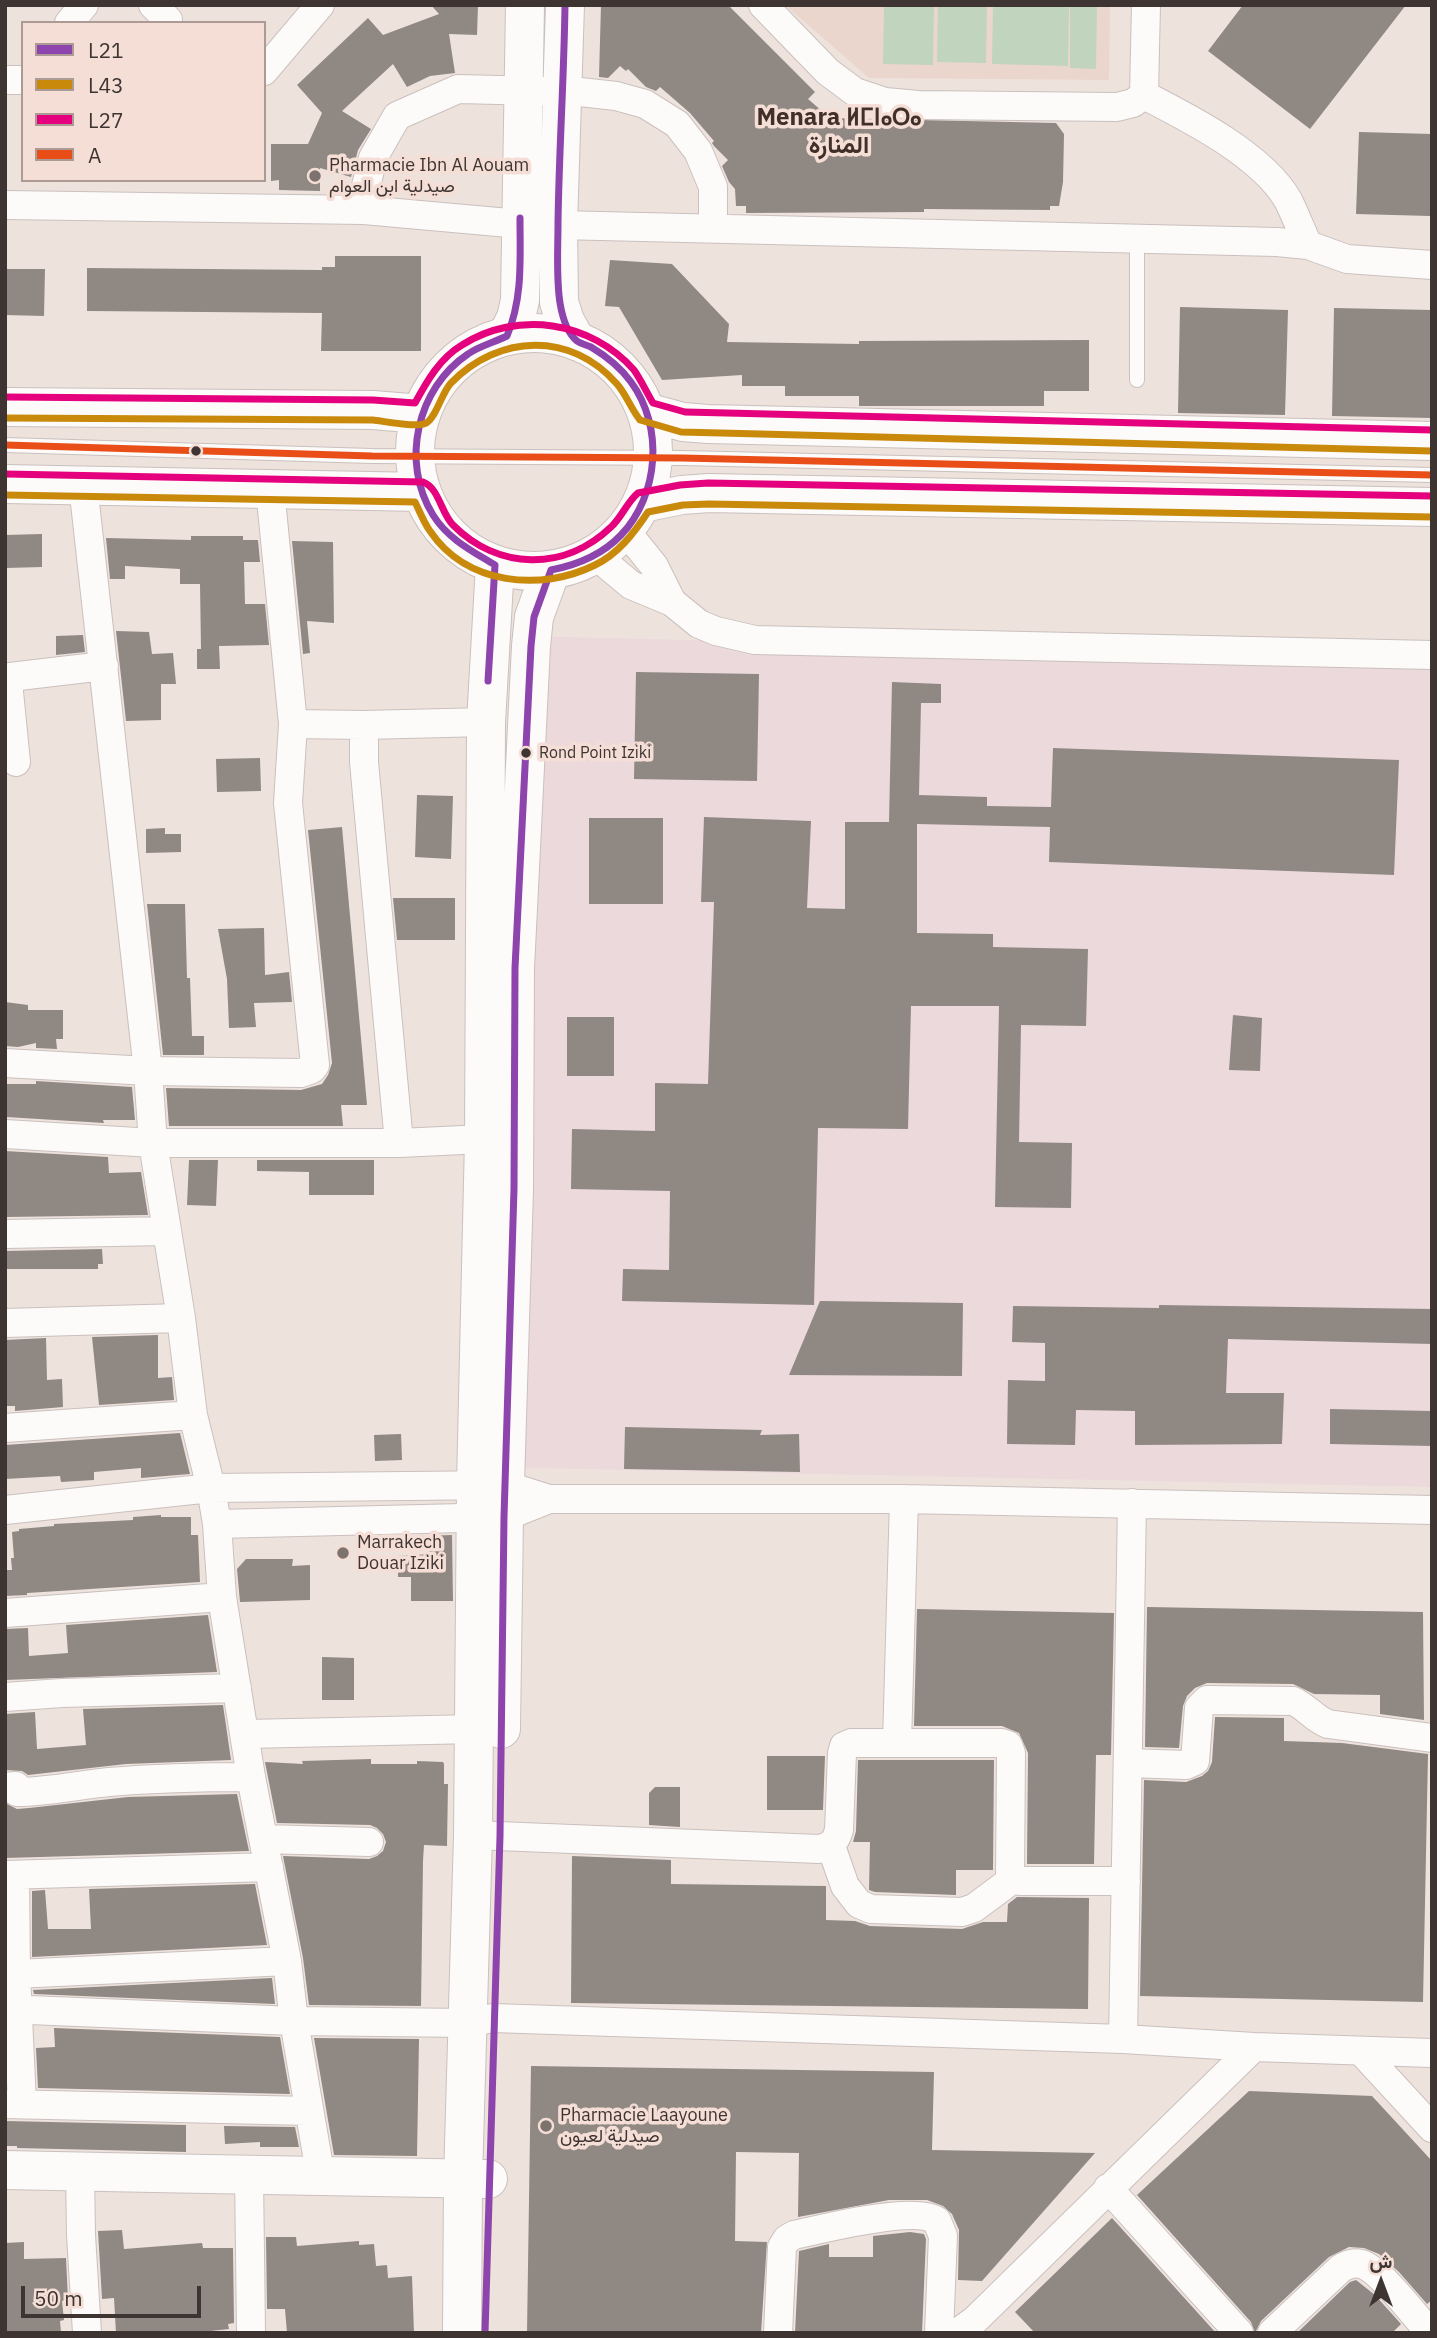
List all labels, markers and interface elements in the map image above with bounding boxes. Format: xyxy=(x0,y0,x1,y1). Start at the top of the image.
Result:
legend xyxy=(21,21,266,182)
text: L21 xyxy=(88,36,124,64)
text: L43 xyxy=(88,71,124,99)
district label: Menara ⵍⵎⵏⴰⵔⴰ المنارة xyxy=(756,104,922,160)
text: L27 xyxy=(88,106,124,134)
text: A xyxy=(88,141,101,169)
place label: Pharmacie Ibn Al Aouam صيدلية ابن العوام xyxy=(329,155,529,198)
marker: Pharmacie Ibn Al Aouam صيدلية ابن العوام xyxy=(307,168,323,184)
unlabelled marker xyxy=(189,444,203,458)
place label: Rond Point Iziki xyxy=(539,743,651,763)
marker: Rond Point Iziki xyxy=(519,746,533,760)
place label: Marrakech Douar Iziki xyxy=(357,1532,444,1574)
marker: Marrakech Douar Iziki xyxy=(335,1545,351,1561)
place label: Pharmacie Laayoune صيدلية لعيون xyxy=(560,2105,728,2148)
marker: Pharmacie Laayoune صيدلية لعيون xyxy=(538,2118,554,2134)
north arrow xyxy=(1346,2247,1416,2317)
text: ش xyxy=(1370,2249,1392,2273)
scale bar xyxy=(24,2272,205,2316)
text: 50 m xyxy=(34,2284,83,2312)

